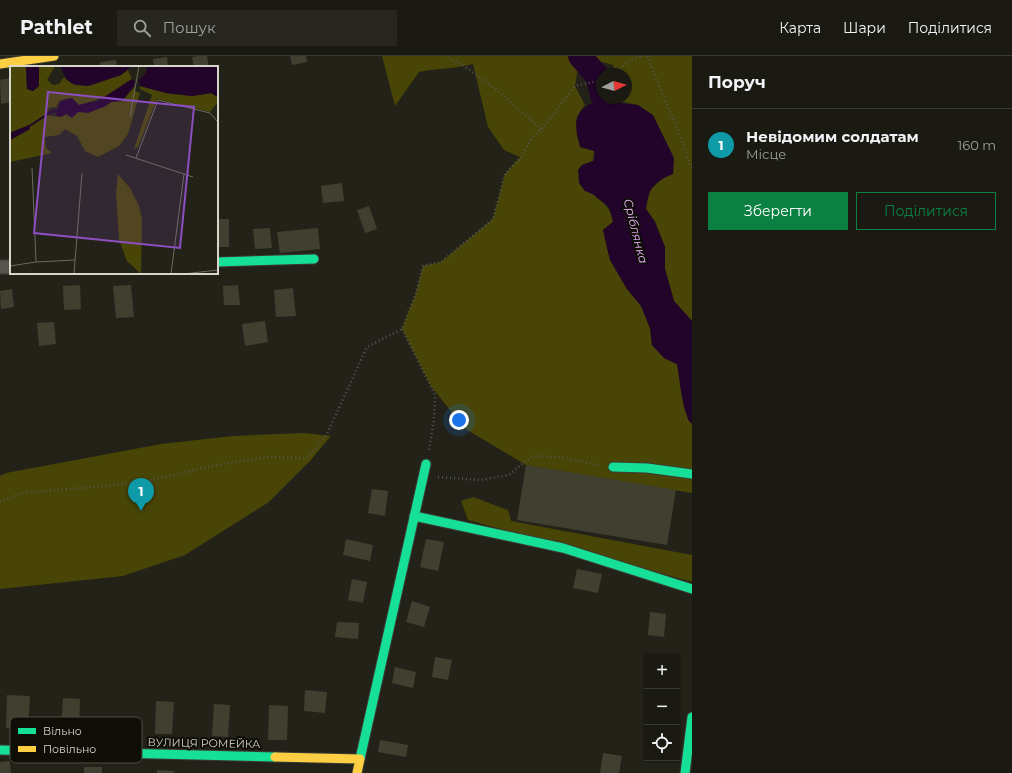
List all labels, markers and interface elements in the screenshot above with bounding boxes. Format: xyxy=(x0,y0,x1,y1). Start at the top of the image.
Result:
search box xyxy=(117,10,397,46)
text: Pathlet xyxy=(20,16,93,39)
icon: search xyxy=(131,17,153,39)
text: Пошук xyxy=(163,18,216,37)
text: Карта xyxy=(779,19,821,37)
text: Шари xyxy=(843,19,886,37)
text: Поділитися xyxy=(908,19,992,37)
inset map xyxy=(10,66,218,274)
north arrow xyxy=(596,68,632,104)
text: Поруч xyxy=(708,72,766,92)
text: Невідомим солдатам xyxy=(746,127,919,146)
text: 1 xyxy=(718,137,724,153)
text: 160 m xyxy=(958,137,996,153)
text: Місце xyxy=(746,146,786,162)
button: Зберегти xyxy=(708,192,848,230)
button: Поділитися xyxy=(856,192,996,230)
water label: Сріблянка xyxy=(621,197,651,265)
your location xyxy=(449,410,469,430)
pin: 1 xyxy=(128,478,154,511)
map controls xyxy=(644,653,680,761)
button: + xyxy=(644,653,680,689)
button: − xyxy=(644,689,680,725)
legend xyxy=(10,717,142,763)
text: Вільно xyxy=(43,724,82,738)
button: locate xyxy=(644,725,680,761)
street label: ВУЛИЦЯ РОМЕЙКА xyxy=(148,735,261,751)
text: Повільно xyxy=(43,742,96,756)

